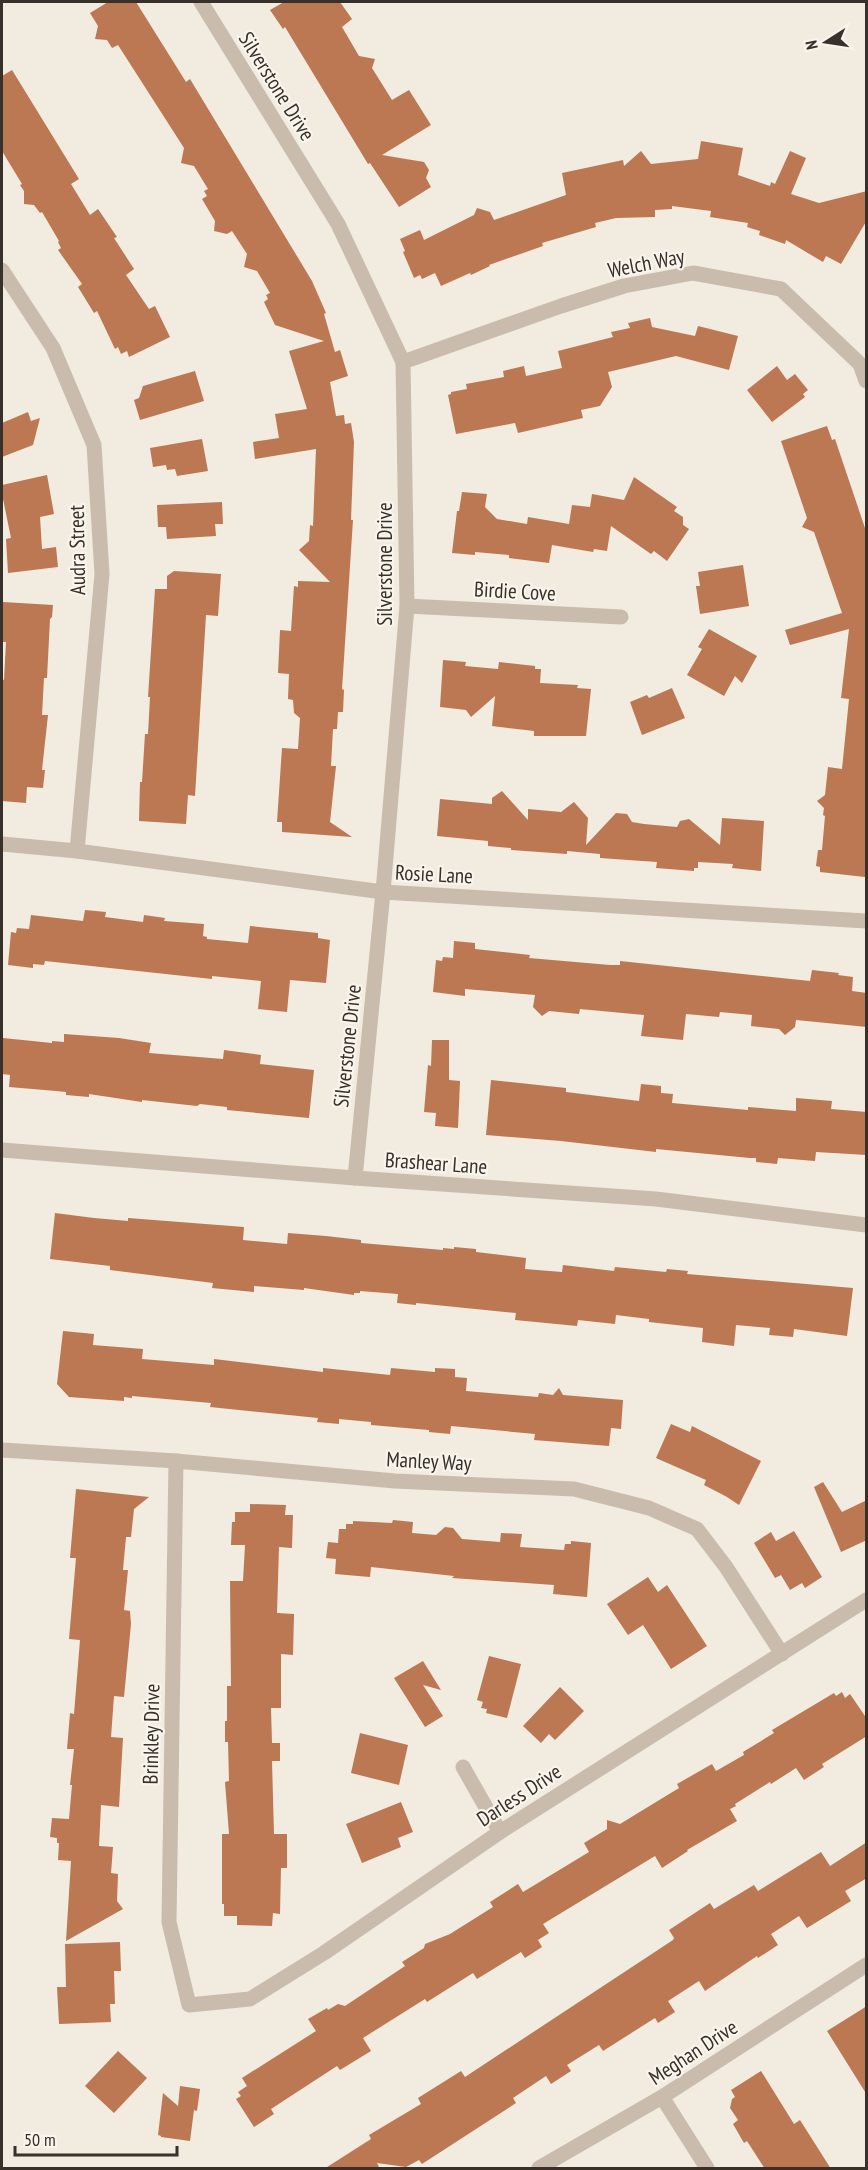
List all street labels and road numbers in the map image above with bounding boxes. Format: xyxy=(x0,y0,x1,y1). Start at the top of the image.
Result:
street label: Silverstone Drive xyxy=(233,27,321,145)
street label: Welch Way xyxy=(605,242,687,284)
street label: Silverstone Drive xyxy=(371,502,398,626)
street label: Audra Street xyxy=(63,504,91,595)
street label: Birdie Cove xyxy=(473,575,557,607)
street label: Rosie Lane xyxy=(394,858,474,890)
street label: Silverstone Drive xyxy=(327,983,367,1109)
street label: Brashear Lane xyxy=(384,1146,488,1180)
street label: Manley Way xyxy=(386,1445,472,1477)
street label: Brinkley Drive xyxy=(137,1683,165,1785)
street label: Darless Drive xyxy=(472,1758,566,1832)
street label: Meghan Drive xyxy=(644,2013,742,2091)

